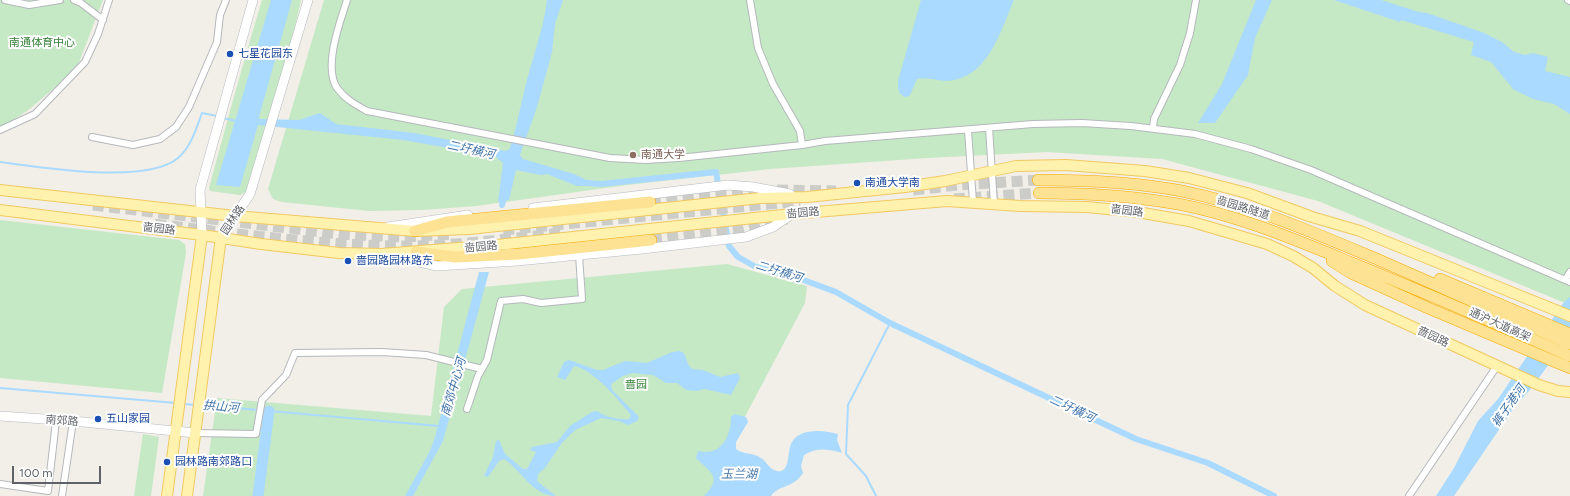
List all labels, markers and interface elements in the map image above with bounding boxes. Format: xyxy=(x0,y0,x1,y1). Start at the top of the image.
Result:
park label: 南通体育中心 xyxy=(9,36,75,50)
place label: 七星花园东 xyxy=(238,47,293,61)
marker: 七星花园东 xyxy=(225,49,235,59)
water label: 二圩横河 xyxy=(446,138,496,162)
place label: 南通大学 xyxy=(641,148,685,162)
marker: 南通大学 xyxy=(628,150,638,160)
place label: 南通大学南 xyxy=(865,176,920,190)
marker: 南通大学南 xyxy=(852,178,862,188)
street label: 啬园路隧道 xyxy=(1215,194,1271,222)
street label: 啬园路 xyxy=(1110,202,1144,220)
street label: 园林路 xyxy=(218,203,248,237)
street label: 啬园路 xyxy=(786,205,820,221)
street label: 啬园路 xyxy=(142,220,176,238)
street label: 啬园路 xyxy=(464,239,498,255)
place label: 啬园路园林路东 xyxy=(356,254,433,268)
marker: 啬园路园林路东 xyxy=(343,256,353,266)
water label: 二圩横河 xyxy=(754,258,804,286)
street label: 通沪大道高架 xyxy=(1467,306,1533,344)
street label: 啬园路 xyxy=(1415,324,1451,350)
water label: 南郊中心河 xyxy=(439,356,469,418)
park label: 啬园 xyxy=(625,378,647,392)
water label: 裤子港河 xyxy=(1489,382,1529,430)
water label: 二圩横河 xyxy=(1047,392,1097,426)
water label: 拱山河 xyxy=(202,398,240,416)
place label: 五山家园 xyxy=(106,412,150,426)
street label: 南郊路 xyxy=(45,413,79,429)
marker: 五山家园 xyxy=(93,414,103,424)
place label: 园林路南郊路口 xyxy=(175,455,252,469)
marker: 园林路南郊路口 xyxy=(162,457,172,467)
scale bar xyxy=(14,458,103,484)
text: 100 m xyxy=(19,466,53,480)
water label: 玉兰湖 xyxy=(721,467,757,481)

